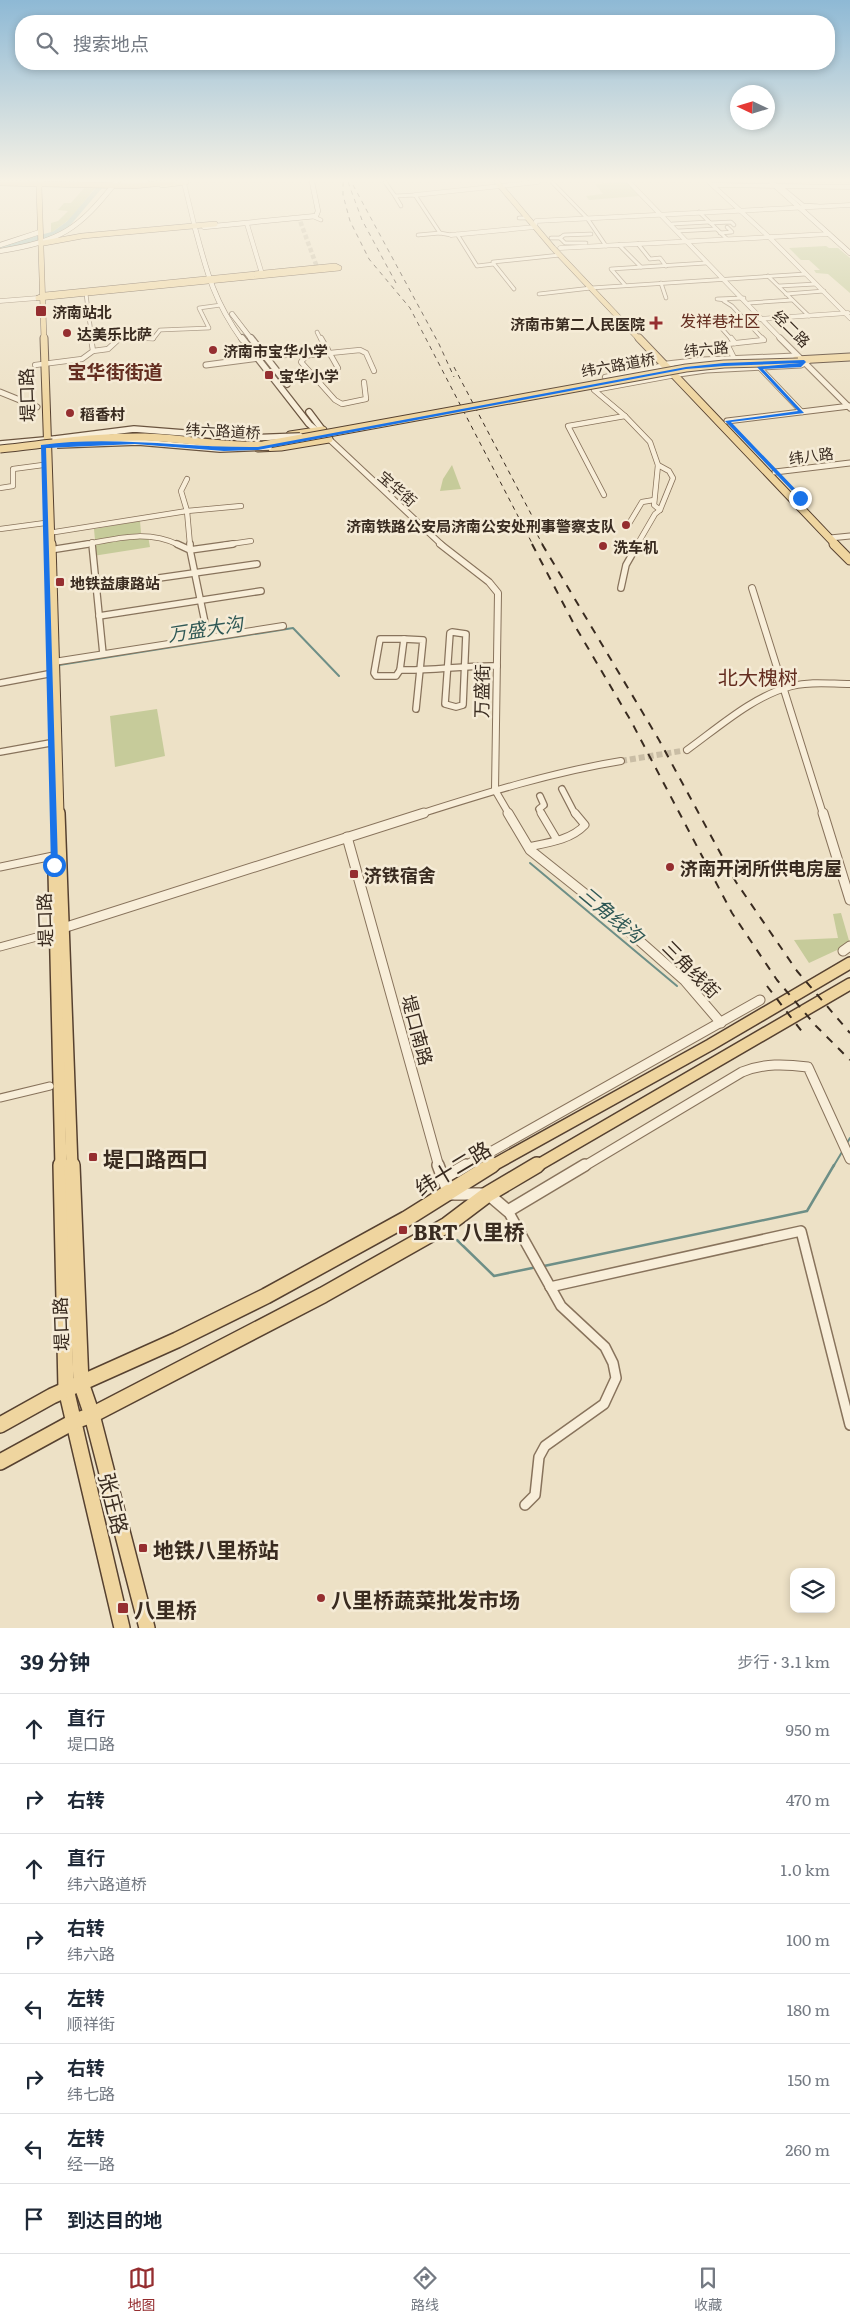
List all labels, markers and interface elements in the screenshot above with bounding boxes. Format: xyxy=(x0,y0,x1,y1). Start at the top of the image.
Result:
search box xyxy=(15,15,835,70)
icon: search xyxy=(33,29,61,57)
text: 搜索地点 xyxy=(73,29,149,57)
north arrow xyxy=(730,85,775,130)
place label: 济南站北 xyxy=(52,300,112,323)
marker: 济南站北 xyxy=(34,304,48,318)
street label: 经二路 xyxy=(768,304,816,352)
district label: 发祥巷社区 xyxy=(680,308,760,332)
place label: 济南市第二人民医院 xyxy=(510,312,645,335)
marker: 济南市第二人民医院 xyxy=(649,316,663,330)
place label: 达美乐比萨 xyxy=(77,322,152,345)
marker: 达美乐比萨 xyxy=(61,327,73,339)
street label: 纬六路 xyxy=(683,335,729,361)
place label: 济南市宝华小学 xyxy=(223,339,328,362)
marker: 济南市宝华小学 xyxy=(207,344,219,356)
street label: 纬六路道桥 xyxy=(579,346,657,382)
district label: 宝华街街道 xyxy=(67,357,163,385)
place label: 宝华小学 xyxy=(279,364,339,387)
street label: 堤口路 xyxy=(12,368,40,422)
marker: 宝华小学 xyxy=(263,369,275,381)
place label: 稻香村 xyxy=(80,402,125,425)
marker: 稻香村 xyxy=(64,407,76,419)
street label: 纬六路道桥 xyxy=(185,417,261,443)
street label: 纬八路 xyxy=(787,441,835,469)
street label: 宝华街 xyxy=(373,465,423,511)
route end xyxy=(789,487,812,510)
place label: 济南铁路公安局济南公安处刑事警察支队 xyxy=(346,514,616,537)
marker: 济南铁路公安局济南公安处刑事警察支队 xyxy=(620,519,632,531)
place label: 洗车机 xyxy=(613,535,658,558)
marker: 洗车机 xyxy=(597,540,609,552)
place label: 地铁益康路站 xyxy=(70,571,160,594)
marker: 地铁益康路站 xyxy=(54,576,66,588)
water label: 万盛大沟 xyxy=(165,608,247,648)
district label: 北大槐树 xyxy=(718,661,798,691)
street label: 万盛街 xyxy=(467,664,495,718)
route start xyxy=(43,854,66,877)
place label: 济南开闭所供电房屋 xyxy=(680,854,842,881)
place label: 济铁宿舍 xyxy=(364,861,436,888)
marker: 济南开闭所供电房屋 xyxy=(664,861,676,873)
marker: 济铁宿舍 xyxy=(348,868,360,880)
water label: 三角线沟 xyxy=(574,879,652,950)
street label: 堤口路 xyxy=(30,893,58,947)
street label: 三角线街 xyxy=(657,934,727,1004)
street label: 堤口南路 xyxy=(396,992,440,1068)
street label: 纬十二路 xyxy=(408,1132,496,1202)
place label: 堤口路西口 xyxy=(103,1142,208,1173)
marker: 堤口路西口 xyxy=(87,1151,99,1163)
place label: BRT 八里桥 xyxy=(413,1215,525,1246)
marker: BRT 八里桥 xyxy=(397,1224,409,1236)
street label: 堤口路 xyxy=(46,1297,74,1351)
street label: 张庄路 xyxy=(92,1469,138,1537)
place label: 地铁八里桥站 xyxy=(153,1533,279,1564)
marker: 地铁八里桥站 xyxy=(137,1542,149,1554)
map controls xyxy=(790,1568,835,1613)
button: layers xyxy=(790,1568,835,1613)
place label: 八里桥蔬菜批发市场 xyxy=(331,1583,520,1614)
marker: 八里桥蔬菜批发市场 xyxy=(315,1592,327,1604)
place label: 八里桥 xyxy=(134,1593,197,1624)
marker: 八里桥 xyxy=(116,1601,130,1615)
text: 39 分钟 xyxy=(20,1645,90,1676)
text: 步行 · 3.1 km xyxy=(737,1649,830,1673)
text: 直行 xyxy=(67,1703,105,1731)
icon: ahead xyxy=(20,1715,48,1743)
text: 950 m xyxy=(786,1717,830,1741)
text: 堤口路 xyxy=(67,1731,115,1755)
icon: right xyxy=(20,1785,48,1813)
text: 右转 xyxy=(67,1785,105,1813)
text: 470 m xyxy=(786,1787,830,1811)
text: 直行 xyxy=(67,1843,105,1871)
icon: ahead xyxy=(20,1855,48,1883)
text: 1.0 km xyxy=(781,1857,830,1881)
text: 纬六路道桥 xyxy=(67,1871,147,1895)
text: 右转 xyxy=(67,1913,105,1941)
icon: right xyxy=(20,1925,48,1953)
text: 100 m xyxy=(786,1927,830,1951)
text: 纬六路 xyxy=(67,1941,115,1965)
text: 左转 xyxy=(67,1983,105,2011)
icon: left xyxy=(20,1995,48,2023)
text: 180 m xyxy=(787,1997,830,2021)
text: 顺祥街 xyxy=(67,2011,115,2035)
text: 右转 xyxy=(67,2053,105,2081)
icon: right xyxy=(20,2065,48,2093)
text: 150 m xyxy=(787,2067,830,2091)
text: 纬七路 xyxy=(67,2081,115,2105)
text: 左转 xyxy=(67,2123,105,2151)
icon: left xyxy=(20,2135,48,2163)
text: 260 m xyxy=(785,2137,830,2161)
text: 经一路 xyxy=(67,2151,115,2175)
icon: arrive xyxy=(20,2205,48,2233)
text: 到达目的地 xyxy=(67,2205,162,2233)
tab: 地图 xyxy=(128,2264,156,2314)
tab: 路线 xyxy=(411,2264,439,2314)
tab: 收藏 xyxy=(694,2264,722,2314)

